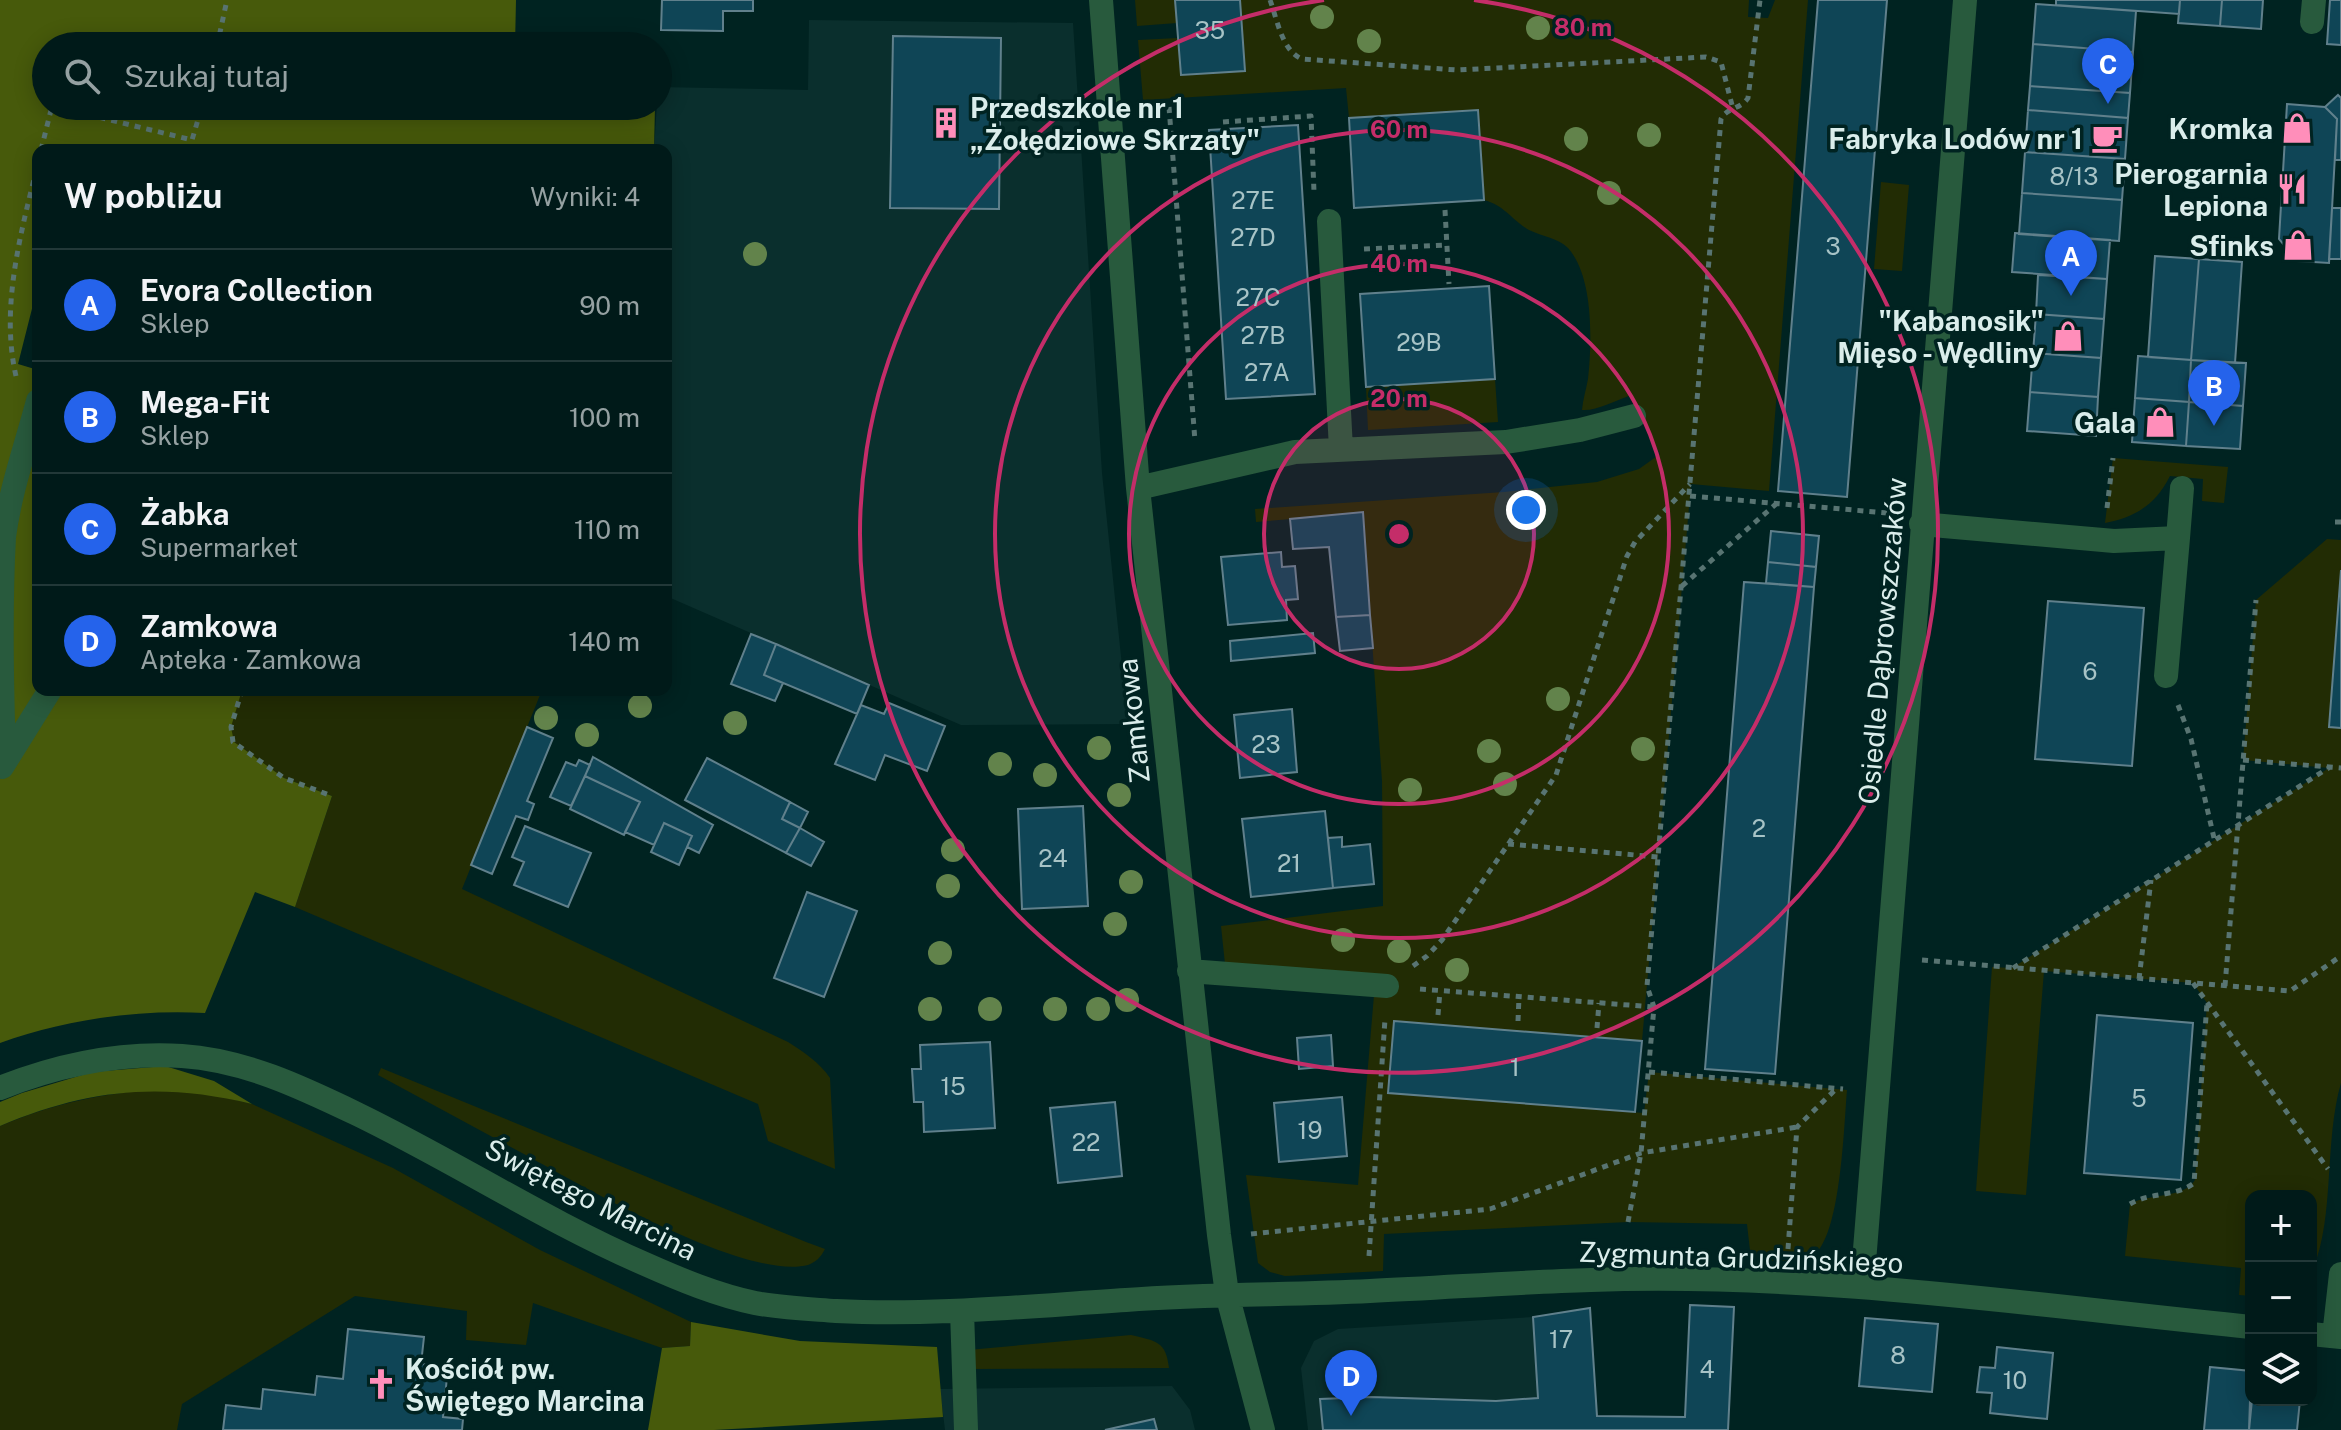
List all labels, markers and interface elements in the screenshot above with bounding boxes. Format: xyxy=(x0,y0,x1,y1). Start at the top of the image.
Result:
text: 80 m xyxy=(1554,13,1612,41)
house number: 35 xyxy=(1195,16,1225,44)
search box xyxy=(32,32,672,120)
pin: C xyxy=(2082,38,2134,104)
icon: search xyxy=(60,54,104,98)
text: Szukaj tutaj xyxy=(124,58,289,94)
place label: Przedszkole nr 1 „Żołędziowe Skrzaty" xyxy=(970,91,1260,156)
building icon: Przedszkole nr 1 „Żołędziowe Skrzaty" xyxy=(929,106,963,140)
shop icon: Kromka xyxy=(2280,111,2314,145)
place label: Kromka xyxy=(2169,112,2273,145)
text: 60 m xyxy=(1370,115,1428,143)
cafe icon: Fabryka Lodów nr 1 xyxy=(2090,121,2124,155)
place label: Fabryka Lodów nr 1 xyxy=(1828,122,2083,155)
place label: Pierogarnia Lepiona xyxy=(2114,157,2268,222)
house number: 8/13 xyxy=(2050,162,2098,190)
restaurant icon: Pierogarnia Lepiona xyxy=(2275,172,2309,206)
text: W pobliżu xyxy=(64,176,223,216)
text: Wyniki: 4 xyxy=(530,181,640,212)
house number: 27E xyxy=(1231,186,1275,214)
house number: 27D xyxy=(1230,223,1276,251)
shop icon: Sfinks xyxy=(2281,228,2315,262)
place label: Sfinks xyxy=(2189,229,2274,262)
pin: A xyxy=(2045,230,2097,296)
house number: 3 xyxy=(1825,232,1841,260)
text: 40 m xyxy=(1370,249,1428,277)
text: Evora Collection xyxy=(140,272,373,308)
house number: 27C xyxy=(1235,283,1281,311)
text: A xyxy=(81,290,99,321)
text: 90 m xyxy=(579,290,640,321)
place label: "Kabanosik" Mięso - Wędliny xyxy=(1837,304,2044,369)
text: Sklep xyxy=(140,308,209,339)
shop icon: "Kabanosik" Mięso - Wędliny xyxy=(2051,319,2085,353)
house number: 27B xyxy=(1241,321,1285,349)
house number: 29B xyxy=(1396,328,1442,356)
house number: 27A xyxy=(1244,358,1290,386)
pin: B xyxy=(2188,360,2240,426)
text: Mega-Fit xyxy=(140,384,270,420)
text: 20 m xyxy=(1370,384,1428,412)
text: B xyxy=(81,402,99,433)
text: 100 m xyxy=(569,402,640,433)
shop icon: Gala xyxy=(2143,405,2177,439)
place label: Gala xyxy=(2074,406,2136,439)
text: Sklep xyxy=(140,420,209,451)
street label: Osiedle Dąbrowszczaków xyxy=(1851,476,1913,806)
your location xyxy=(1506,490,1546,530)
text: Żabka xyxy=(140,496,230,532)
text: C xyxy=(81,514,99,545)
text: 110 m xyxy=(574,514,640,545)
centre of rings xyxy=(1385,520,1413,548)
text: Supermarket xyxy=(140,532,298,563)
text: Zamkowa xyxy=(140,608,278,644)
text: D xyxy=(81,626,99,657)
text: 140 m xyxy=(568,626,640,657)
text: Apteka · Zamkowa xyxy=(140,644,361,675)
street label: Zamkowa xyxy=(1110,657,1156,785)
house number: 6 xyxy=(2083,657,2097,685)
house number: 23 xyxy=(1251,730,1281,758)
house number: 2 xyxy=(1752,814,1766,842)
house number: 24 xyxy=(1038,844,1068,872)
house number: 21 xyxy=(1277,849,1301,877)
house number: 1 xyxy=(1510,1053,1520,1081)
house number: 15 xyxy=(940,1072,966,1100)
house number: 5 xyxy=(2131,1084,2147,1112)
house number: 19 xyxy=(1298,1116,1322,1144)
house number: 22 xyxy=(1072,1128,1100,1156)
street label: Świętego Marcina xyxy=(480,1131,702,1267)
map controls xyxy=(2245,1190,2317,1406)
button: + xyxy=(2245,1190,2317,1262)
street label: Zygmunta Grudzińskiego xyxy=(1578,1235,1904,1279)
button: − xyxy=(2245,1262,2317,1334)
house number: 17 xyxy=(1549,1325,1573,1353)
button: layers xyxy=(2245,1334,2317,1406)
house number: 8 xyxy=(1890,1341,1906,1369)
pin: D xyxy=(1325,1350,1377,1416)
place label: Kościół pw. Świętego Marcina xyxy=(405,1352,645,1417)
house number: 4 xyxy=(1699,1355,1715,1383)
house number: 10 xyxy=(2003,1366,2027,1394)
church icon: Kościół pw. Świętego Marcina xyxy=(364,1367,398,1401)

